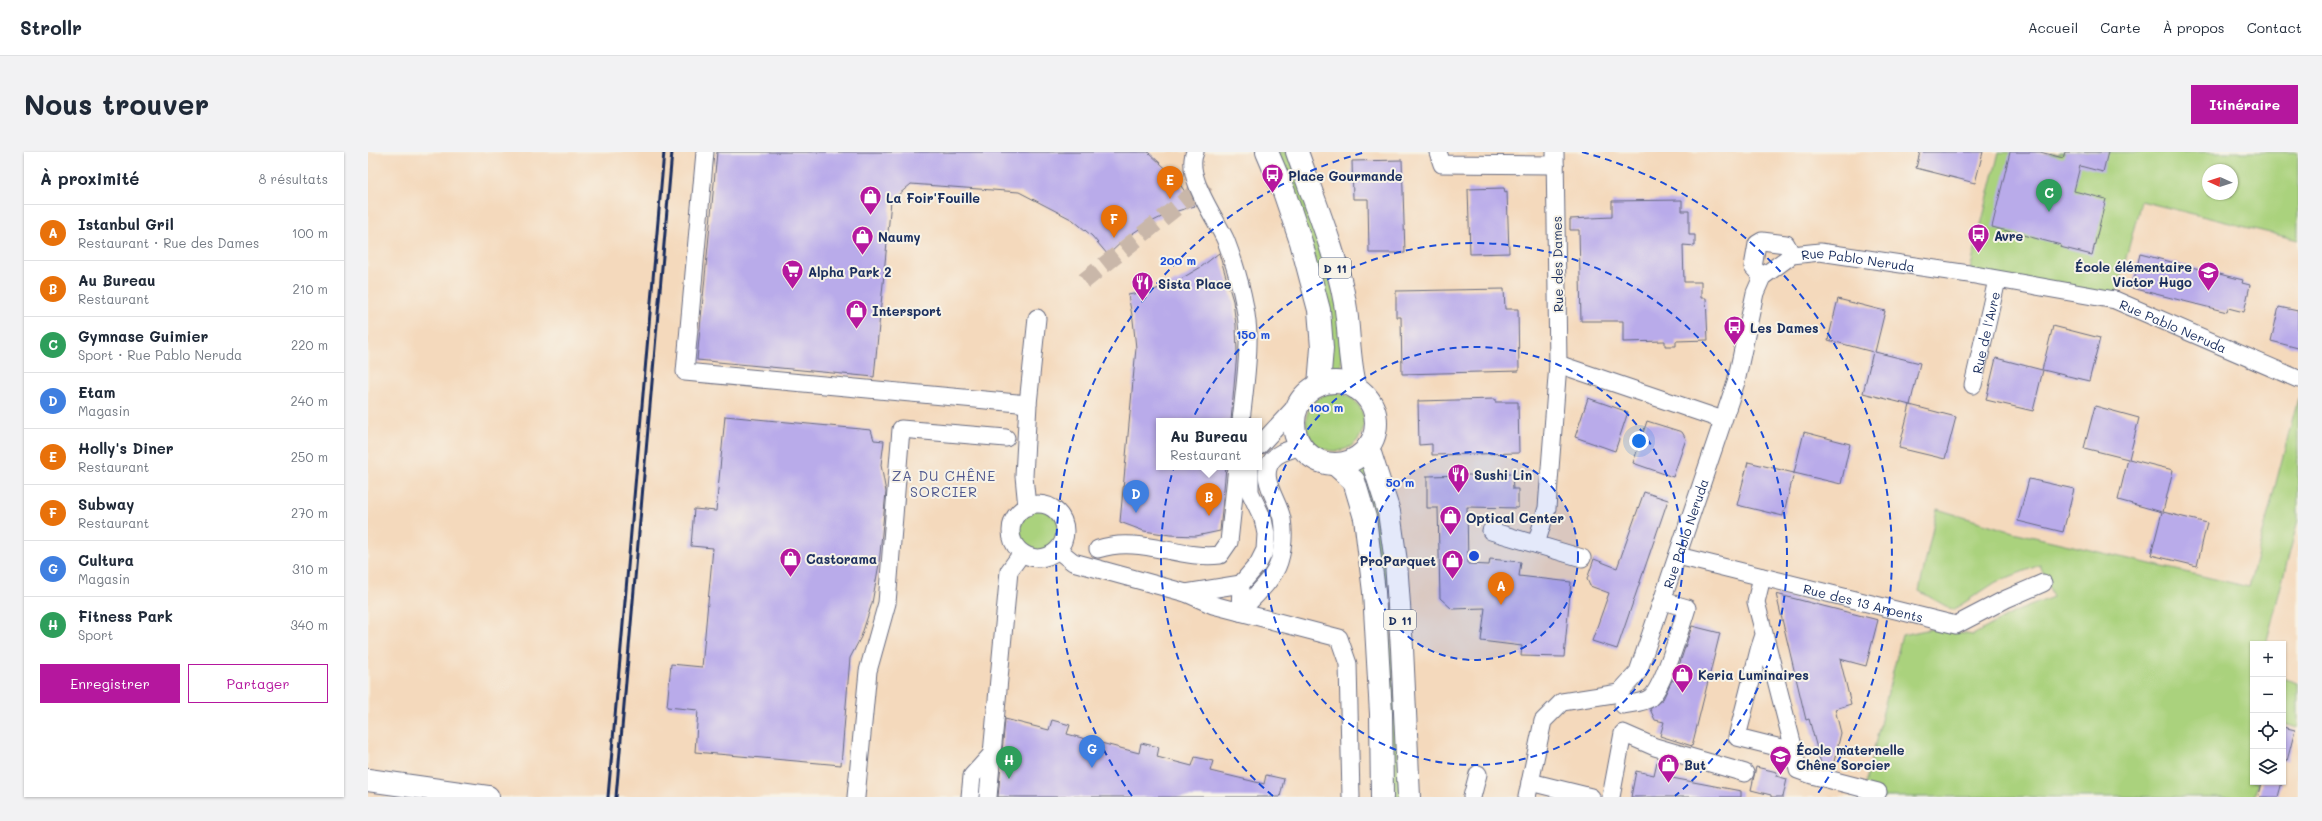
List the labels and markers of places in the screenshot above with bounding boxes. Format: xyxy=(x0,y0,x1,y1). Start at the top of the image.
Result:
bus stop icon: Place Gourmande xyxy=(1259,162,1285,195)
pin: E xyxy=(1157,166,1183,199)
place label: Place Gourmande xyxy=(1288,167,1403,184)
pin: C xyxy=(2036,179,2062,212)
shop icon: La Foir'Fouille xyxy=(857,184,883,217)
place label: La Foir'Fouille xyxy=(886,189,980,206)
pin: F xyxy=(1101,205,1127,238)
bus stop icon: Avre xyxy=(1965,222,1991,255)
shop icon: Naumy xyxy=(850,223,876,256)
place label: Avre xyxy=(1994,227,2024,244)
place label: Naumy xyxy=(878,228,921,246)
supermarket icon: Alpha Park 2 xyxy=(780,258,806,291)
place label: École élémentaire Victor Hugo xyxy=(2075,258,2192,290)
school or university icon: École élémentaire Victor Hugo xyxy=(2195,260,2221,293)
place label: Alpha Park 2 xyxy=(808,263,892,280)
restaurant icon: Sista Place xyxy=(1130,270,1156,303)
place label: Sista Place xyxy=(1158,275,1232,292)
shop icon: Intersport xyxy=(843,297,869,330)
place label: Intersport xyxy=(872,302,942,319)
bus stop icon: Les Dames xyxy=(1721,314,1747,347)
place label: Les Dames xyxy=(1750,319,1818,336)
restaurant icon: Sushi Lin xyxy=(1446,461,1472,494)
place label: Sushi Lin xyxy=(1474,466,1532,483)
pin: D xyxy=(1123,480,1149,513)
pin: B xyxy=(1196,483,1222,516)
shop icon: Optical Center xyxy=(1438,504,1464,537)
place label: Optical Center xyxy=(1466,509,1564,526)
shop icon: Castorama xyxy=(778,545,804,578)
shop icon: ProParquet xyxy=(1439,547,1465,580)
centre of rings xyxy=(1467,549,1481,563)
place label: Castorama xyxy=(806,550,877,567)
place label: ProParquet xyxy=(1359,552,1436,569)
pin: A xyxy=(1488,572,1514,605)
shop icon: Keria Luminaires xyxy=(1669,661,1695,694)
place label: Keria Luminaires xyxy=(1698,666,1809,683)
pin: G xyxy=(1079,735,1105,768)
place label: École maternelle Chêne Sorcier xyxy=(1796,741,1905,773)
school or university icon: École maternelle Chêne Sorcier xyxy=(1768,743,1794,776)
pin: H xyxy=(996,746,1022,779)
shop icon: But xyxy=(1655,751,1681,784)
place label: But xyxy=(1684,756,1706,773)

